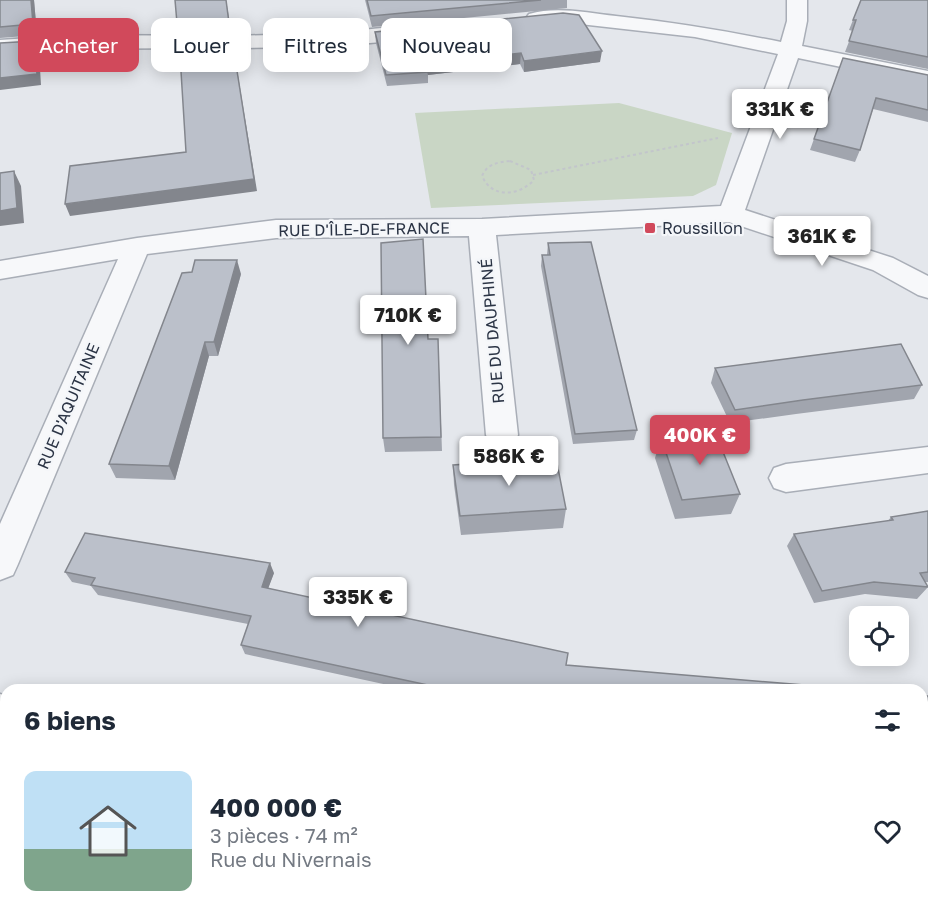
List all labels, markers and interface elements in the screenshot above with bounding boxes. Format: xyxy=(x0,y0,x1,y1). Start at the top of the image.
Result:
chip: Acheter xyxy=(18,18,139,72)
chip: Louer xyxy=(151,18,251,72)
chip: Filtres xyxy=(263,18,369,72)
chip: Nouveau xyxy=(381,18,512,72)
pin: 331K € xyxy=(731,89,829,140)
text: 331K € xyxy=(746,96,814,120)
pin: 361K € xyxy=(773,216,871,267)
street label: RUE D'ÎLE-DE-FRANCE xyxy=(278,218,450,240)
place label: Roussillon xyxy=(662,218,743,238)
marker: Roussillon xyxy=(643,221,657,235)
text: 361K € xyxy=(788,223,856,247)
street label: RUE DU DAUPHINÉ xyxy=(476,258,508,404)
pin: 710K € xyxy=(359,295,457,346)
text: 710K € xyxy=(374,302,442,326)
street label: RUE D'AQUITAINE xyxy=(32,340,104,472)
pin: 400K € xyxy=(651,415,749,466)
text: 400K € xyxy=(664,422,736,446)
pin: 586K € xyxy=(460,436,558,487)
text: 586K € xyxy=(473,443,545,467)
pin: 335K € xyxy=(309,577,407,628)
text: 335K € xyxy=(323,584,393,608)
map controls xyxy=(849,606,909,666)
button: locate xyxy=(849,606,909,666)
icon: filters xyxy=(871,704,904,737)
text: 6 biens xyxy=(24,705,116,736)
text: 400 000 € xyxy=(210,792,342,823)
icon: home xyxy=(72,795,144,867)
icon: heart xyxy=(871,815,904,848)
text: 3 pièces · 74 m² xyxy=(210,823,358,847)
text: Rue du Nivernais xyxy=(210,847,372,871)

